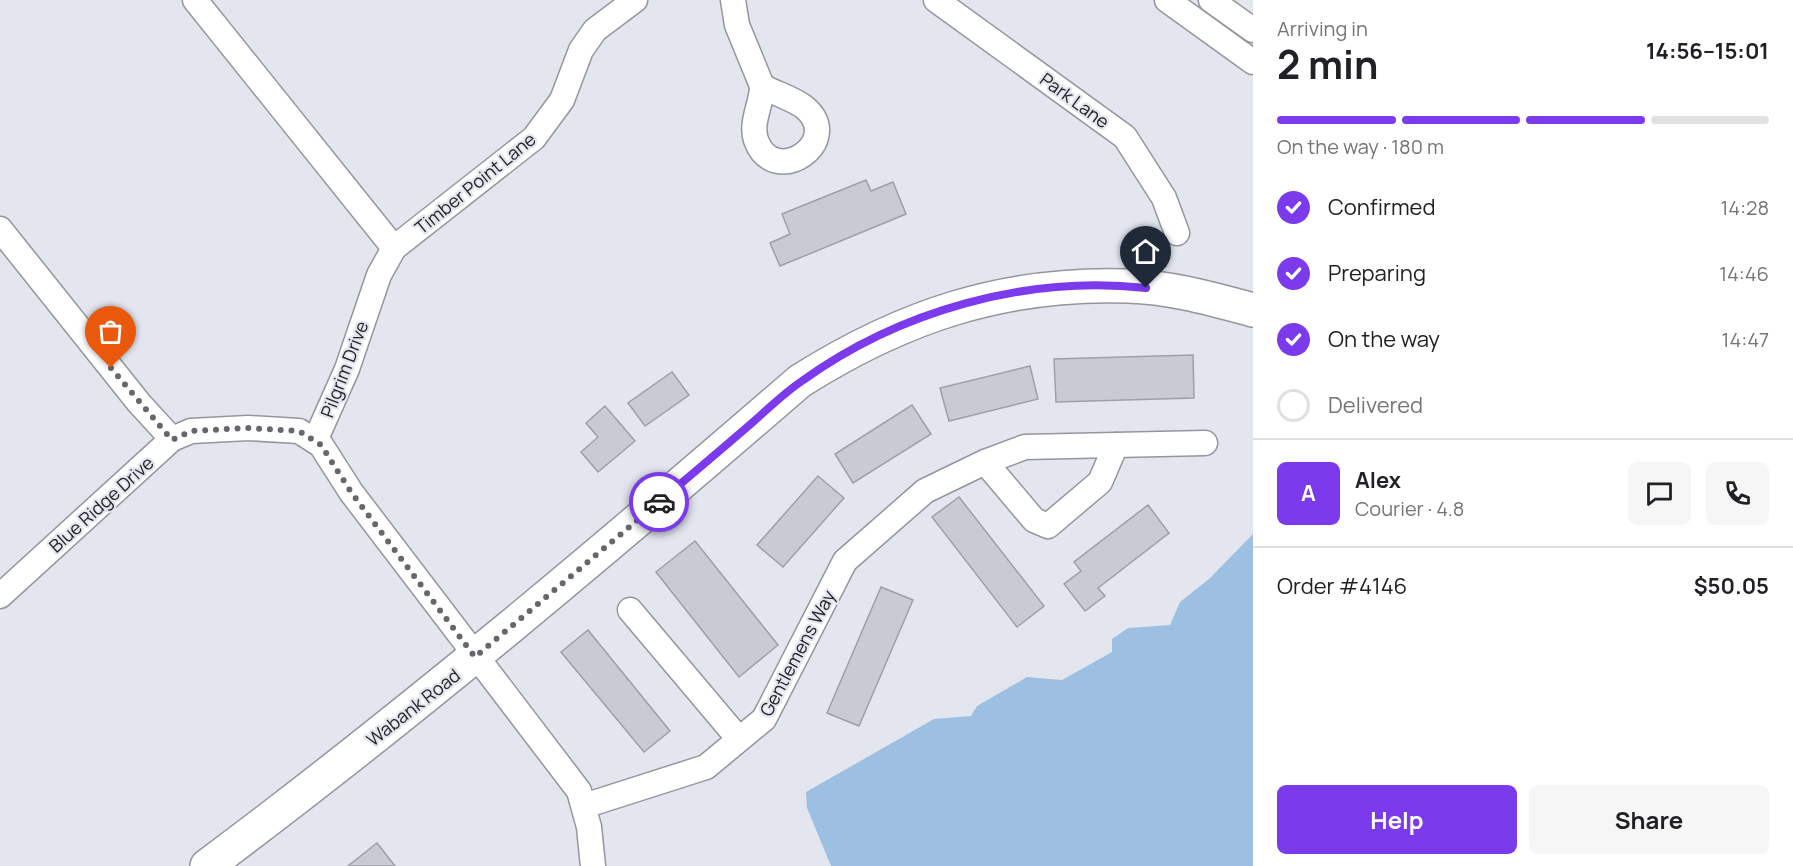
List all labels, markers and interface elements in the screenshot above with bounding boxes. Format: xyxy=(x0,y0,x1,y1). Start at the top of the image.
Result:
text: Arriving in xyxy=(1277,15,1368,42)
text: 14:56–15:01 xyxy=(1646,36,1769,66)
text: 2 min xyxy=(1277,37,1378,91)
street label: Park Lane xyxy=(1036,67,1114,133)
street label: Timber Point Lane xyxy=(410,127,540,239)
text: On the way · 180 m xyxy=(1277,133,1444,160)
icon: check xyxy=(1277,191,1310,224)
text: Confirmed xyxy=(1328,192,1436,222)
text: 14:28 xyxy=(1720,194,1769,221)
pin xyxy=(1120,226,1171,288)
icon: home xyxy=(1129,235,1162,268)
icon: check xyxy=(1277,257,1310,290)
text: Preparing xyxy=(1328,258,1426,288)
text: 14:46 xyxy=(1719,260,1769,287)
pin xyxy=(85,306,136,368)
icon: bag xyxy=(94,315,127,348)
street label: Pilgrim Drive xyxy=(315,317,373,421)
icon: check xyxy=(1277,323,1310,356)
text: On the way xyxy=(1328,324,1440,354)
text: 14:47 xyxy=(1722,326,1769,353)
text: Delivered xyxy=(1328,390,1423,420)
street label: Blue Ridge Drive xyxy=(43,451,159,557)
button: chat xyxy=(1628,462,1691,525)
button: phone xyxy=(1706,462,1769,525)
text: Alex xyxy=(1355,465,1401,495)
courier xyxy=(629,472,689,532)
text: A xyxy=(1301,478,1316,508)
icon: car xyxy=(643,486,676,519)
text: Courier · 4.8 xyxy=(1355,495,1464,522)
text: Order #4146 xyxy=(1277,571,1407,601)
text: $50.05 xyxy=(1694,571,1769,601)
street label: Gentlemens Way xyxy=(754,585,841,720)
street label: Wabank Road xyxy=(361,663,465,751)
button: Help xyxy=(1277,785,1517,854)
button: Share xyxy=(1529,785,1769,854)

